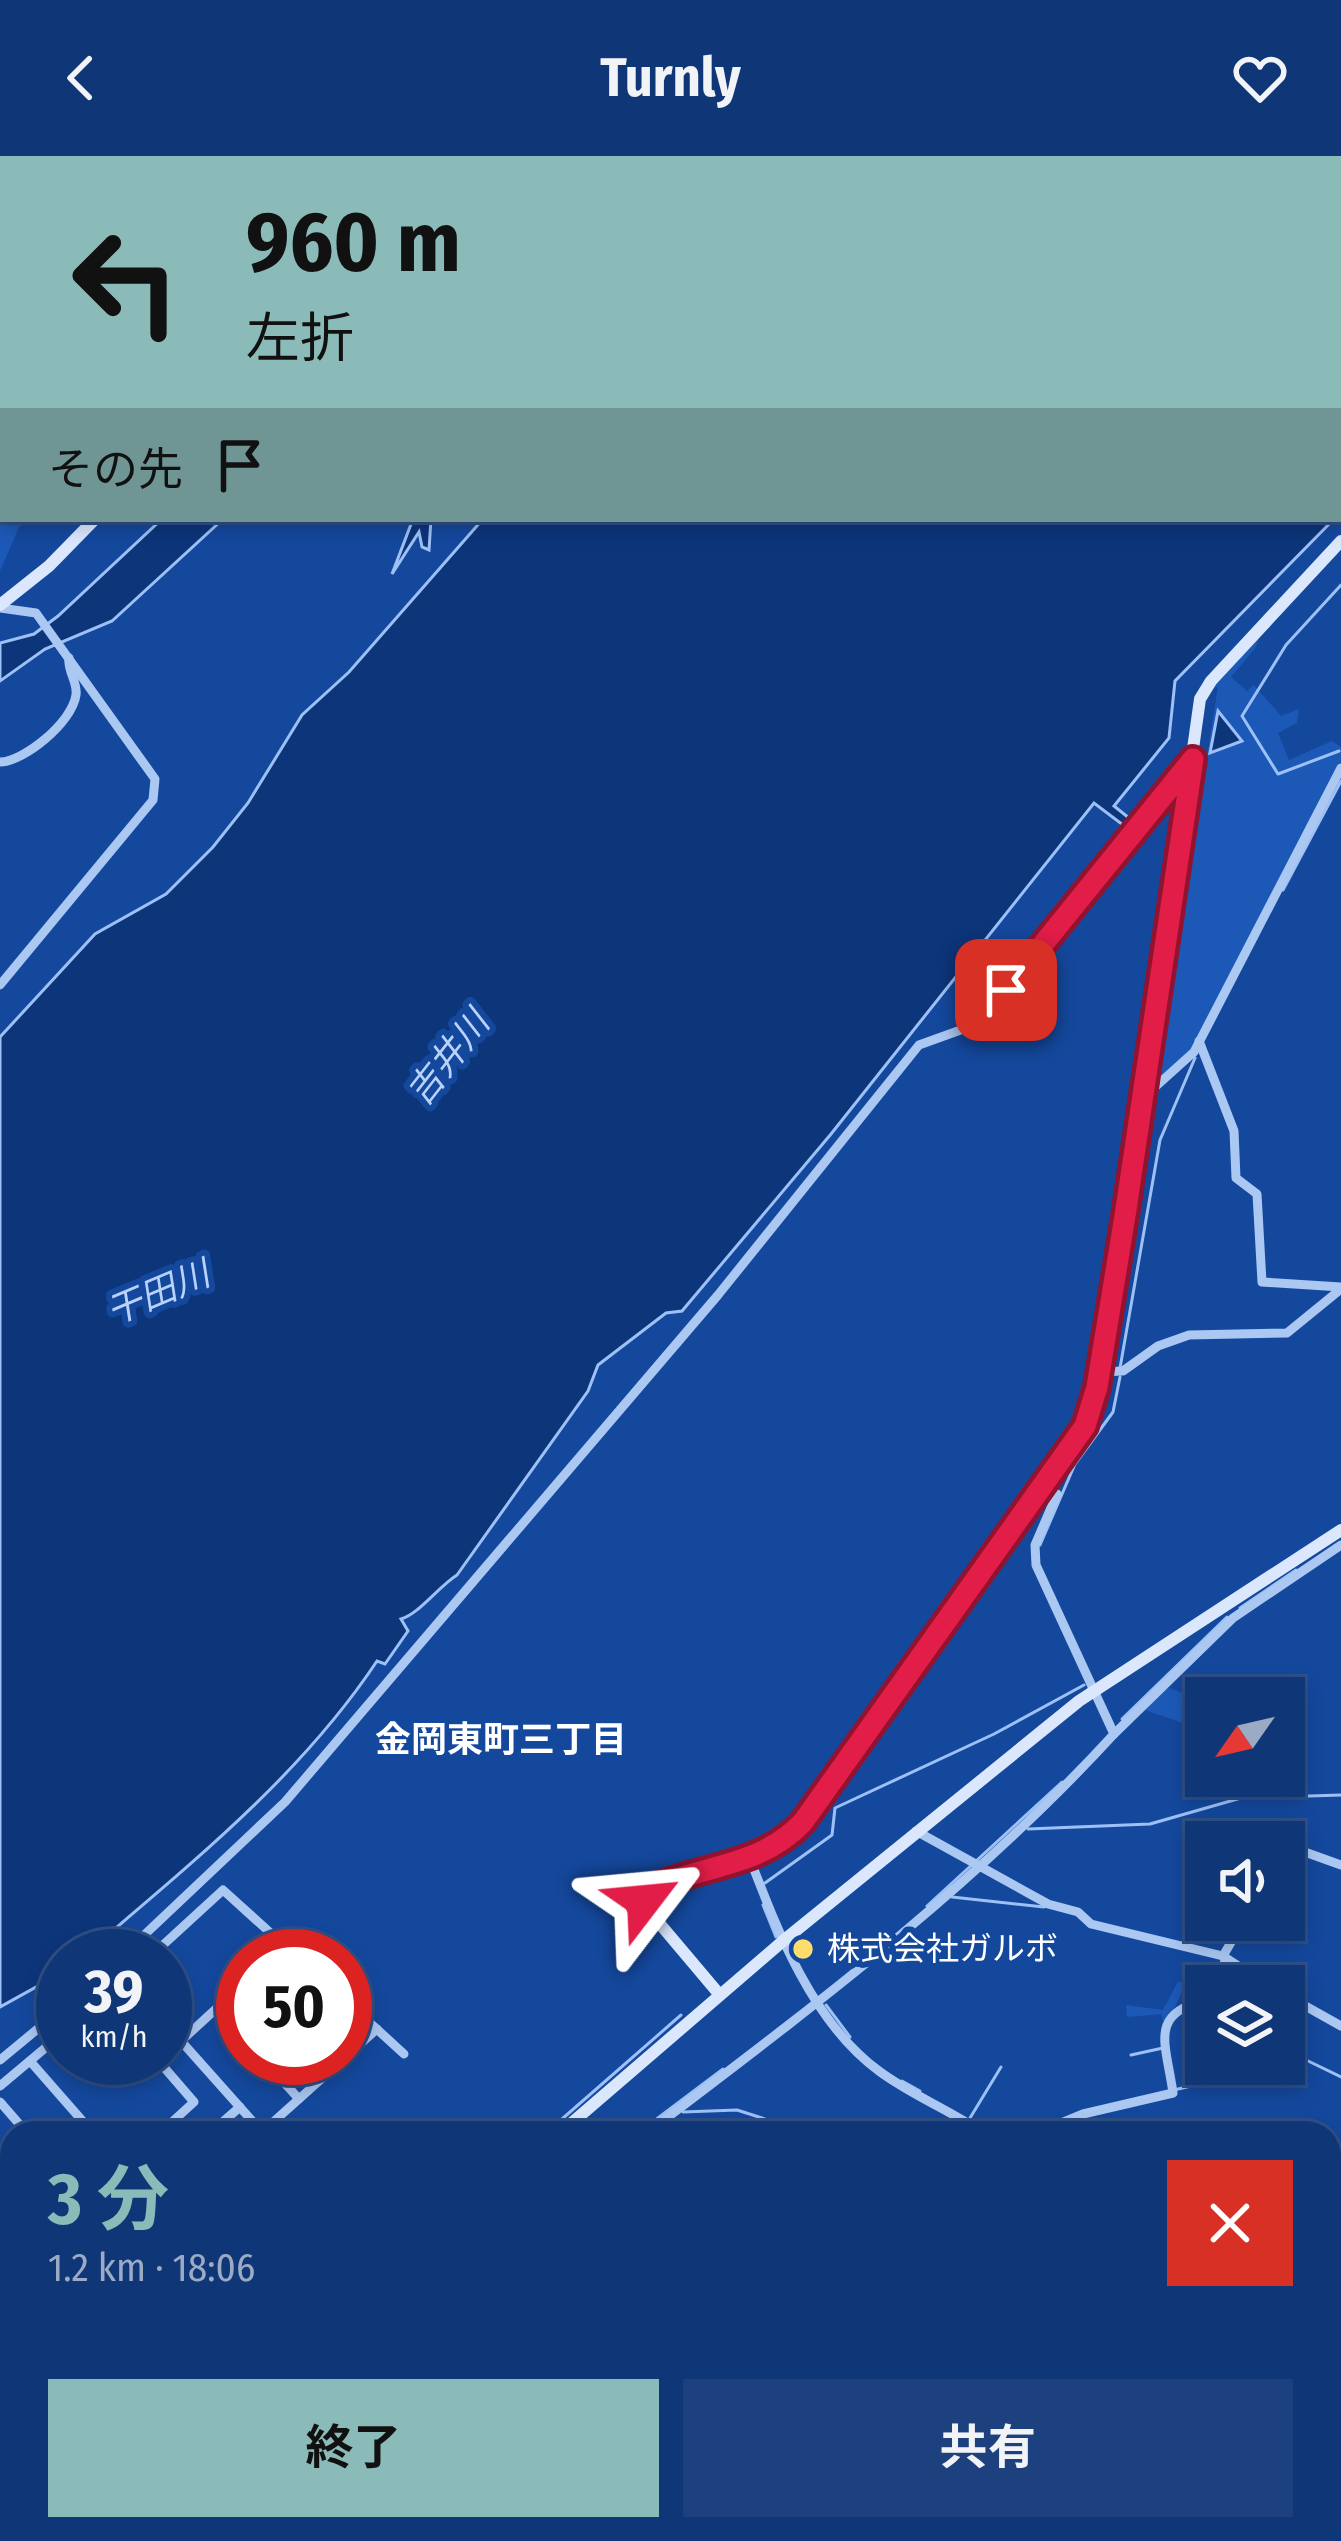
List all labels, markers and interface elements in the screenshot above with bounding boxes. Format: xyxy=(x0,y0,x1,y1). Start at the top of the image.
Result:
icon: back xyxy=(48,45,114,111)
icon: heart xyxy=(1227,45,1293,111)
text: Turnly xyxy=(600,46,741,110)
text: 960 m xyxy=(246,192,461,293)
icon: left xyxy=(48,204,204,360)
text: 左折 xyxy=(246,307,354,371)
icon: arrive xyxy=(207,432,273,498)
text: その先 xyxy=(48,443,183,497)
pin xyxy=(955,939,1057,1041)
icon: arrive xyxy=(973,957,1039,1023)
water label: 吉井川 xyxy=(397,999,501,1114)
water label: 干田川 xyxy=(100,1250,220,1334)
north arrow xyxy=(1185,1677,1305,1797)
map controls xyxy=(1185,1677,1305,2085)
district label: 金岡東町三丁目 xyxy=(375,1718,627,1762)
button: sound xyxy=(1185,1821,1305,1941)
position arrow xyxy=(581,1838,707,1964)
speed limit sign: 50 xyxy=(216,1929,372,2085)
place label: 株式会社ガルボ xyxy=(827,1929,1058,1969)
marker: 株式会社ガルボ xyxy=(790,1936,816,1962)
text: 39 xyxy=(85,1956,143,2028)
button: layers xyxy=(1185,1965,1305,2085)
text: km/h xyxy=(81,2019,147,2055)
text: 3 分 xyxy=(48,2157,169,2243)
button: close xyxy=(1167,2160,1293,2286)
text: 1.2 km · 18:06 xyxy=(48,2245,255,2291)
button: 終了 xyxy=(48,2379,659,2517)
button: 共有 xyxy=(683,2379,1293,2517)

